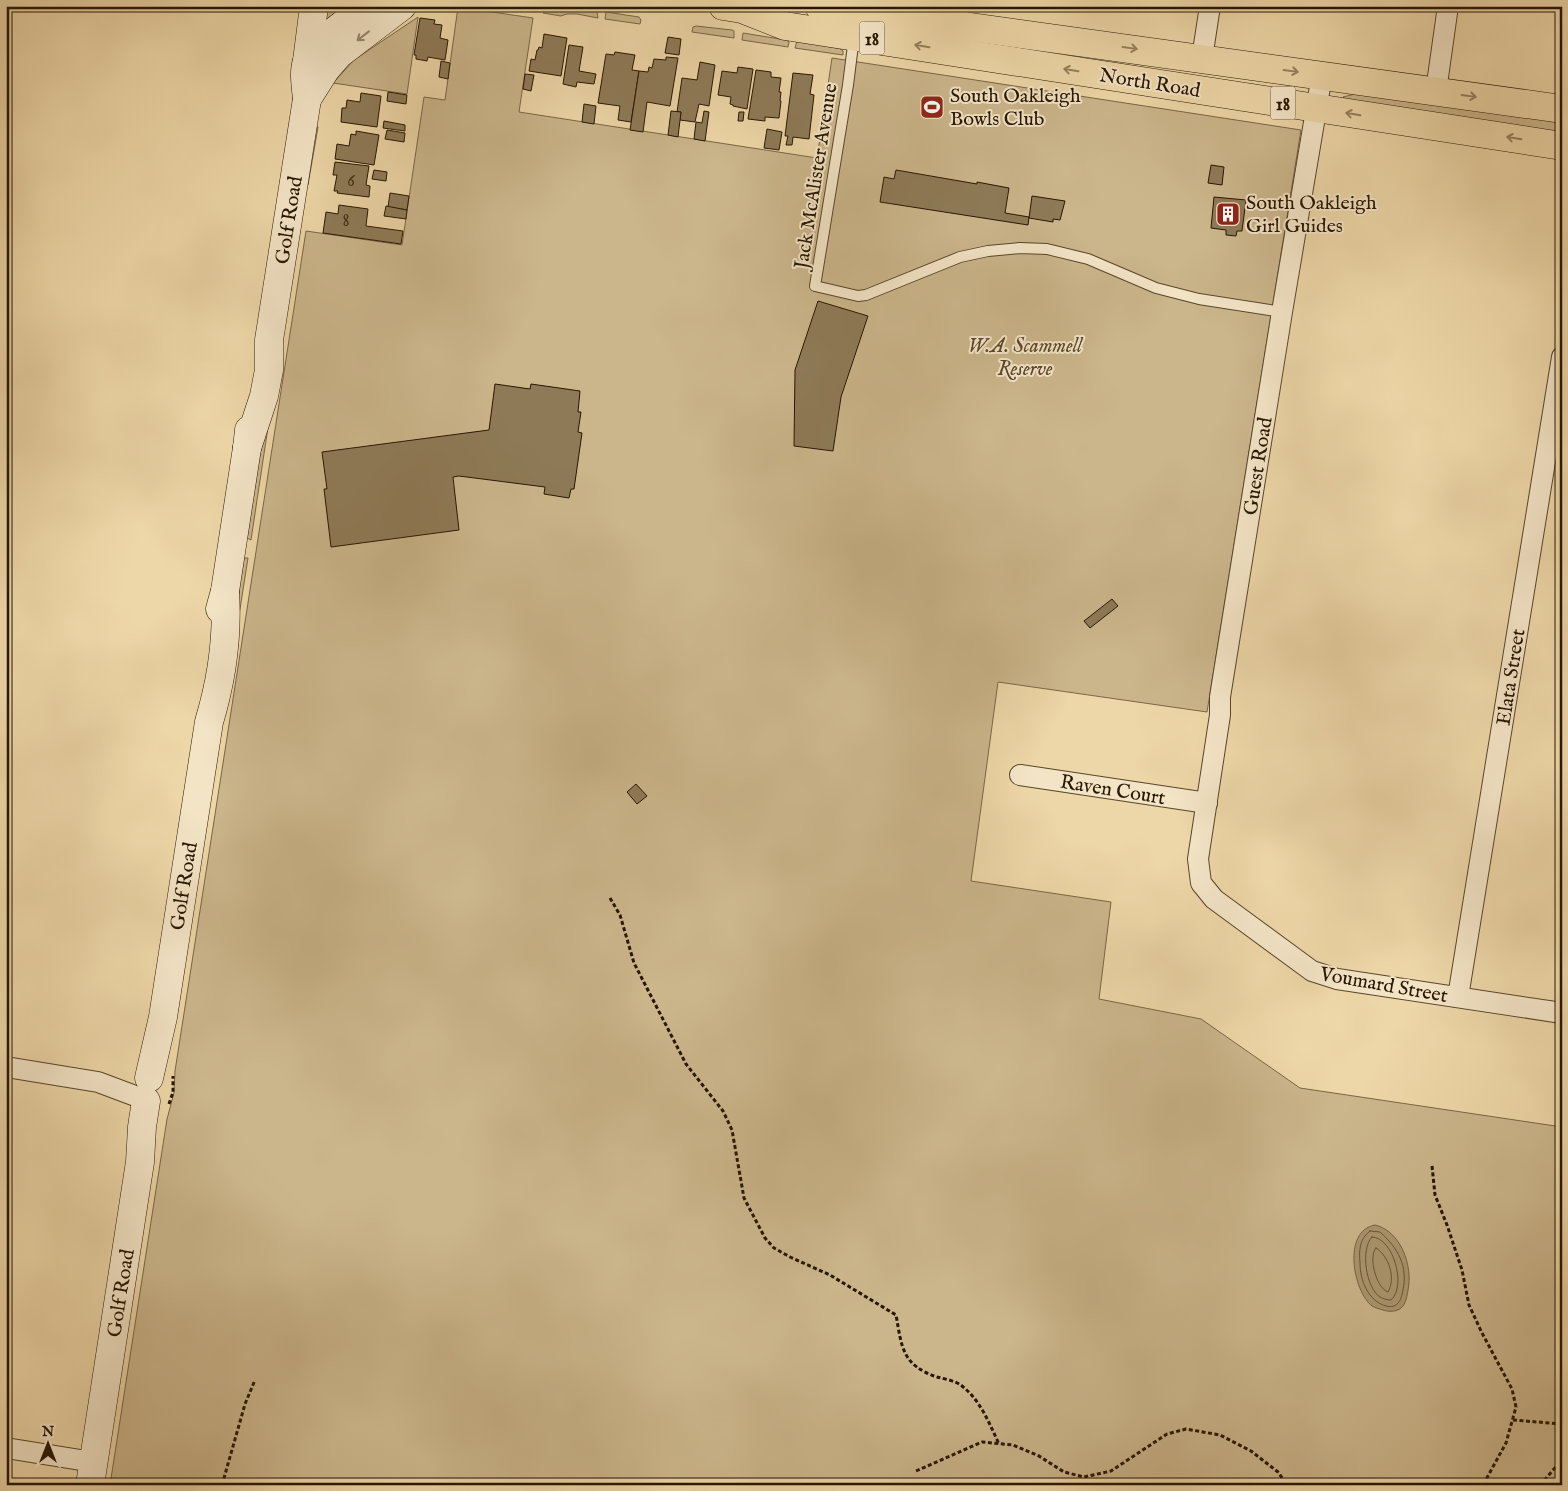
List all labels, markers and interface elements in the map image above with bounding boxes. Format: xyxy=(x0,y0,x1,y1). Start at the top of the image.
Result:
road number: 18 xyxy=(860,22,884,54)
one-way arrow xyxy=(356,31,370,41)
one-way arrow xyxy=(914,41,930,51)
one-way arrow xyxy=(1122,44,1138,54)
street label: North Road xyxy=(1097,63,1202,104)
one-way arrow xyxy=(1064,65,1080,75)
one-way arrow xyxy=(1283,66,1299,76)
street label: Jack McAlister Avenue xyxy=(789,82,843,273)
place label: South Oakleigh Bowls Club xyxy=(950,84,1081,132)
road number: 18 xyxy=(1270,86,1296,120)
one-way arrow xyxy=(1461,91,1477,101)
sports icon: South Oakleigh Bowls Club xyxy=(919,94,945,120)
one-way arrow xyxy=(1345,109,1361,119)
one-way arrow xyxy=(1506,133,1522,143)
house number: 6 xyxy=(347,170,355,193)
street label: Golf Road xyxy=(270,174,309,266)
place label: South Oakleigh Girl Guides xyxy=(1246,191,1377,239)
building icon: South Oakleigh Girl Guides xyxy=(1215,201,1241,227)
house number: 8 xyxy=(342,210,350,233)
park label: W.A. Scammell Reserve xyxy=(968,334,1084,382)
street label: Guest Road xyxy=(1238,415,1279,517)
street label: Elata Street xyxy=(1492,627,1531,727)
street label: Raven Court xyxy=(1058,770,1167,811)
street label: Golf Road xyxy=(165,840,204,932)
street label: Voumard Street xyxy=(1317,962,1450,1009)
street label: Golf Road xyxy=(102,1247,141,1339)
north arrow xyxy=(22,1418,72,1468)
text: N xyxy=(41,1423,54,1441)

